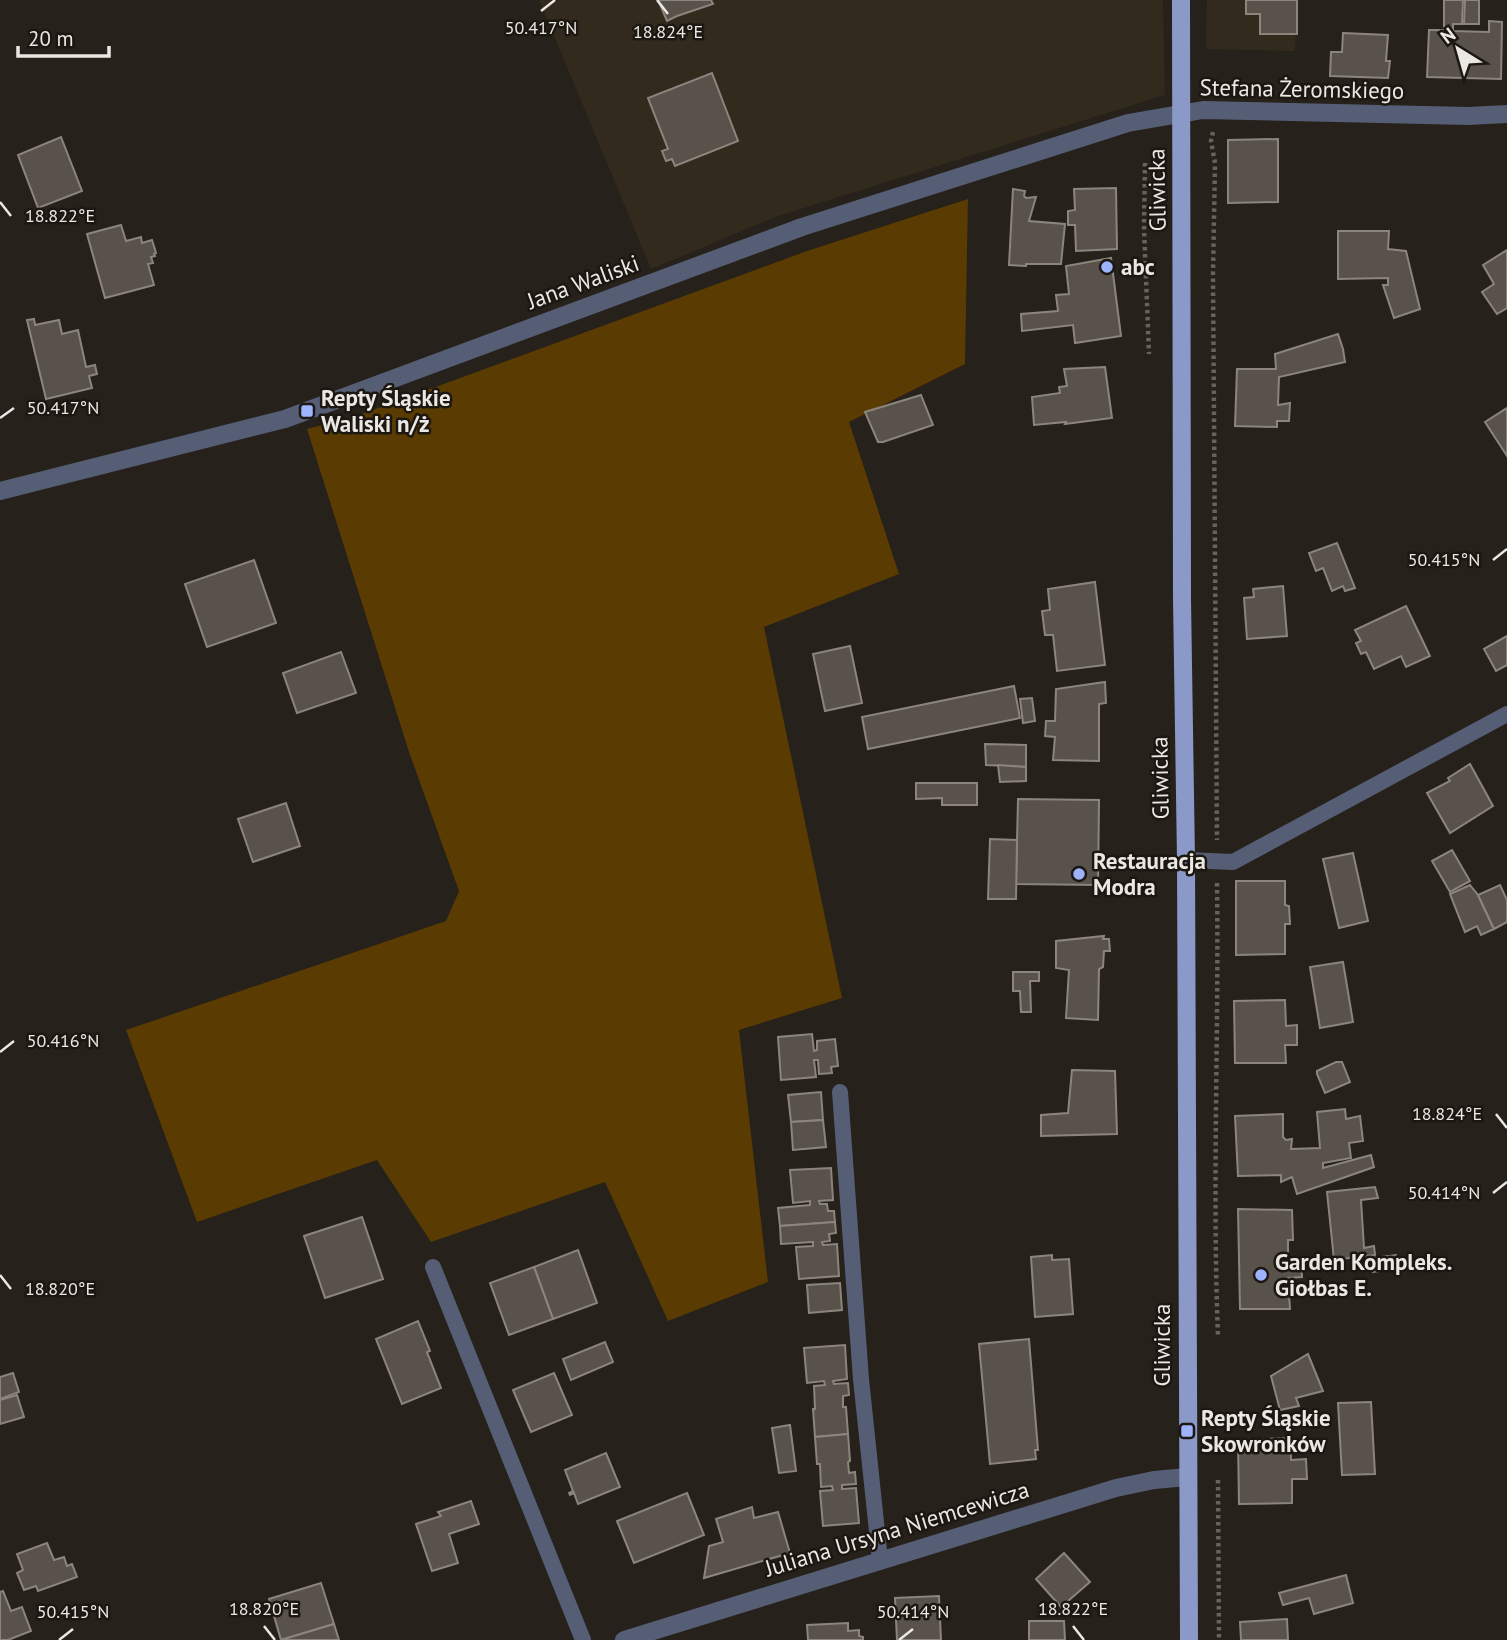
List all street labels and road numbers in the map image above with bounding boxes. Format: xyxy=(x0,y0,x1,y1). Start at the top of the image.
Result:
street label: Stefana Żeromskiego xyxy=(1199,72,1405,105)
street label: Gliwicka xyxy=(1141,148,1172,232)
street label: Jana Waliski xyxy=(522,248,643,316)
street label: Gliwicka xyxy=(1144,736,1175,820)
street label: Gliwicka xyxy=(1147,1304,1176,1386)
street label: Juliana Ursyna Niemcewicza xyxy=(760,1474,1033,1583)

